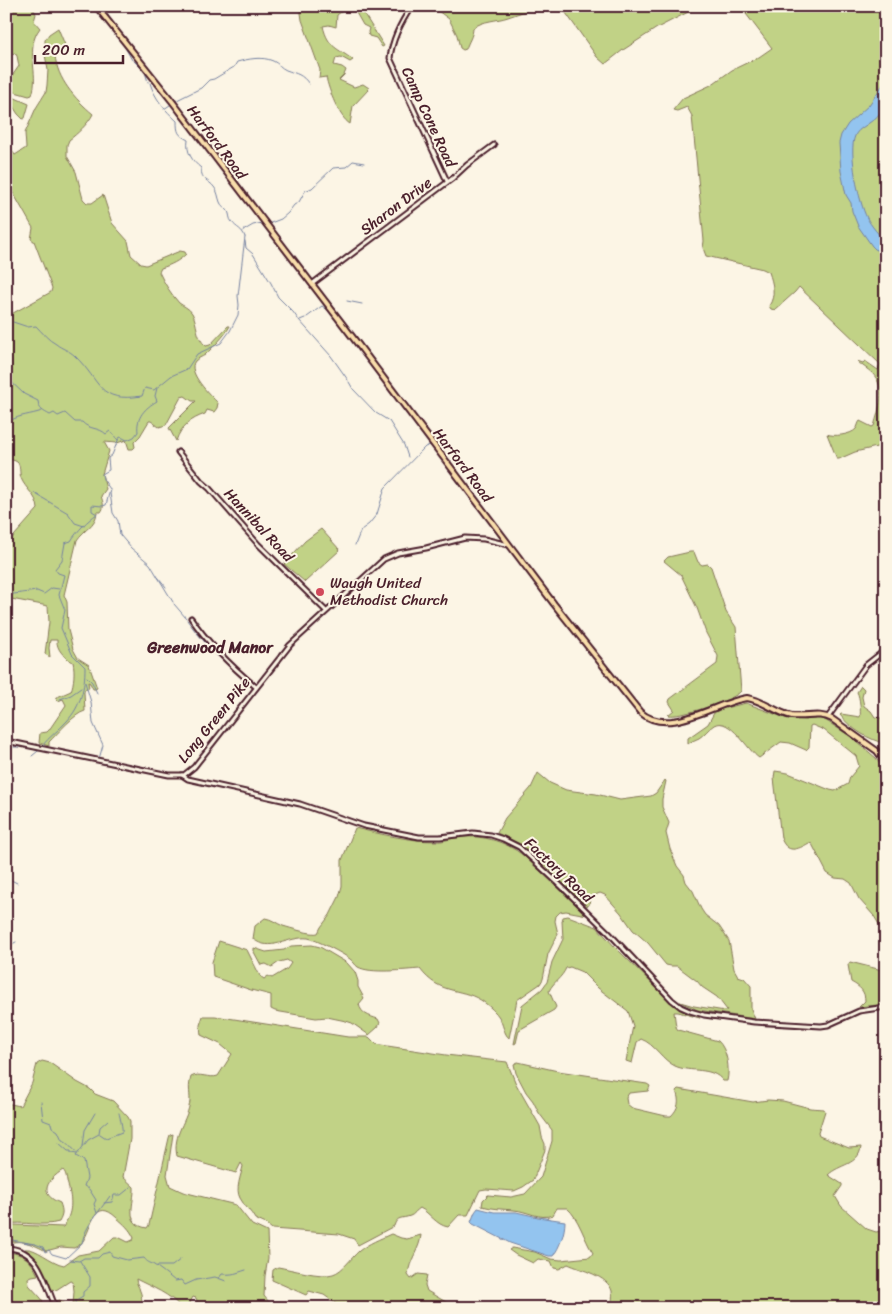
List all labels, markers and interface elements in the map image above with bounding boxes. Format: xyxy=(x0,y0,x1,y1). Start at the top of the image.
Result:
scale bar xyxy=(35,32,122,64)
text: 200 m xyxy=(42,37,86,63)
street label: Camp Cone Road xyxy=(394,62,464,173)
street label: Harford Road xyxy=(180,99,255,186)
street label: Sharon Drive xyxy=(354,170,438,242)
street label: Harford Road xyxy=(426,422,501,509)
street label: Hannibal Road xyxy=(217,482,301,569)
place label: Waugh United Methodist Church xyxy=(330,570,448,613)
marker: Waugh United Methodist Church xyxy=(314,586,326,598)
district label: Greenwood Manor xyxy=(146,633,274,662)
street label: Long Green Pike xyxy=(171,671,257,769)
street label: Factory Road xyxy=(518,831,601,910)

